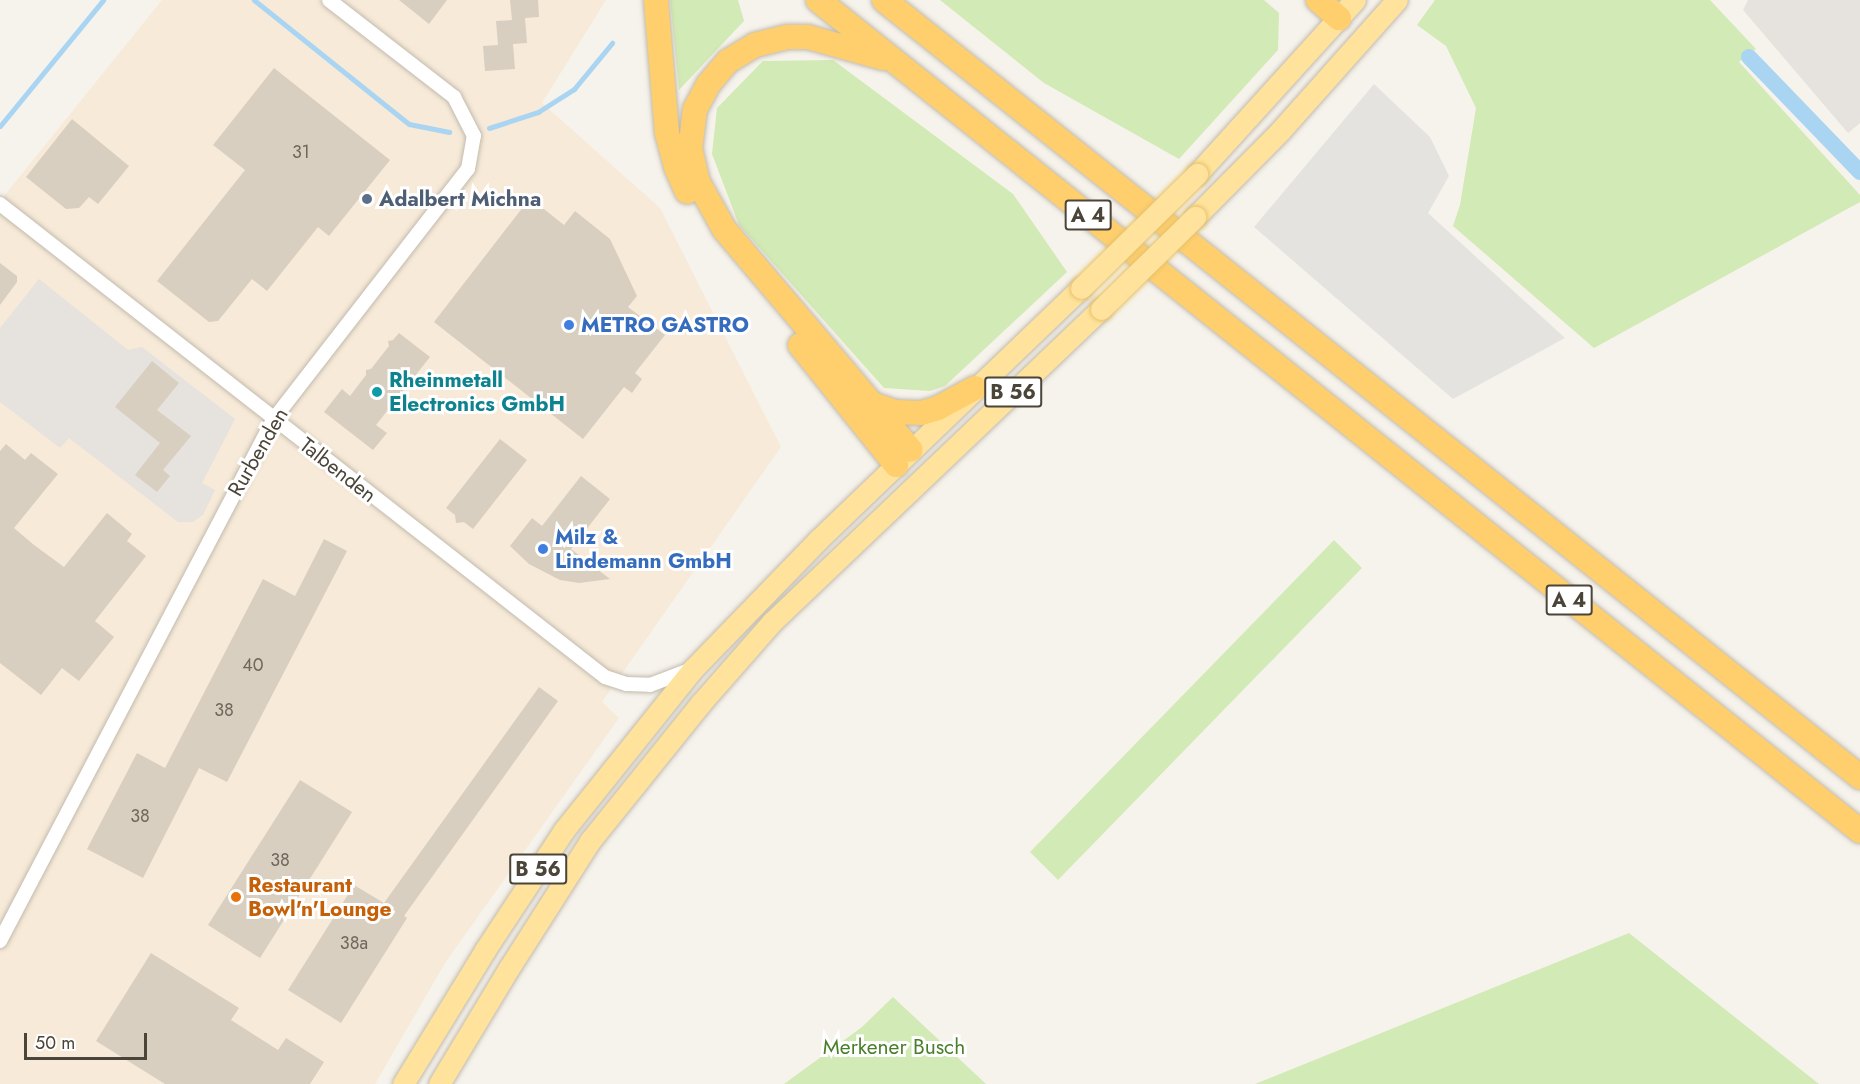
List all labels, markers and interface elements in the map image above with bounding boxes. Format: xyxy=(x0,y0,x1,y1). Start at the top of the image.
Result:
house number: 31 xyxy=(292,141,310,163)
place label: Adalbert Michna xyxy=(379,186,541,212)
marker: Adalbert Michna xyxy=(360,192,374,206)
road number: A 4 xyxy=(1064,198,1112,232)
place label: METRO GASTRO xyxy=(581,312,749,338)
marker: METRO GASTRO xyxy=(562,318,576,332)
place label: Rheinmetall Electronics GmbH xyxy=(389,367,565,417)
road number: B 56 xyxy=(983,375,1043,409)
marker: Rheinmetall Electronics GmbH xyxy=(370,385,384,399)
street label: Rurbenden xyxy=(223,403,293,501)
street label: Talbenden xyxy=(295,432,381,508)
place label: Milz & Lindemann GmbH xyxy=(555,524,732,574)
marker: Milz & Lindemann GmbH xyxy=(536,542,550,556)
road number: A 4 xyxy=(1545,583,1593,617)
house number: 40 xyxy=(242,654,264,676)
house number: 38 xyxy=(214,699,234,721)
house number: 38 xyxy=(130,805,150,827)
house number: 38 xyxy=(270,849,290,871)
road number: B 56 xyxy=(508,852,568,886)
place label: Restaurant Bowl'n'Lounge xyxy=(248,872,391,922)
marker: Restaurant Bowl'n'Lounge xyxy=(229,890,243,904)
house number: 38a xyxy=(340,932,368,954)
scale bar xyxy=(27,1021,150,1059)
text: 50 m xyxy=(35,1030,75,1056)
park label: Merkener Busch xyxy=(823,1034,965,1060)

